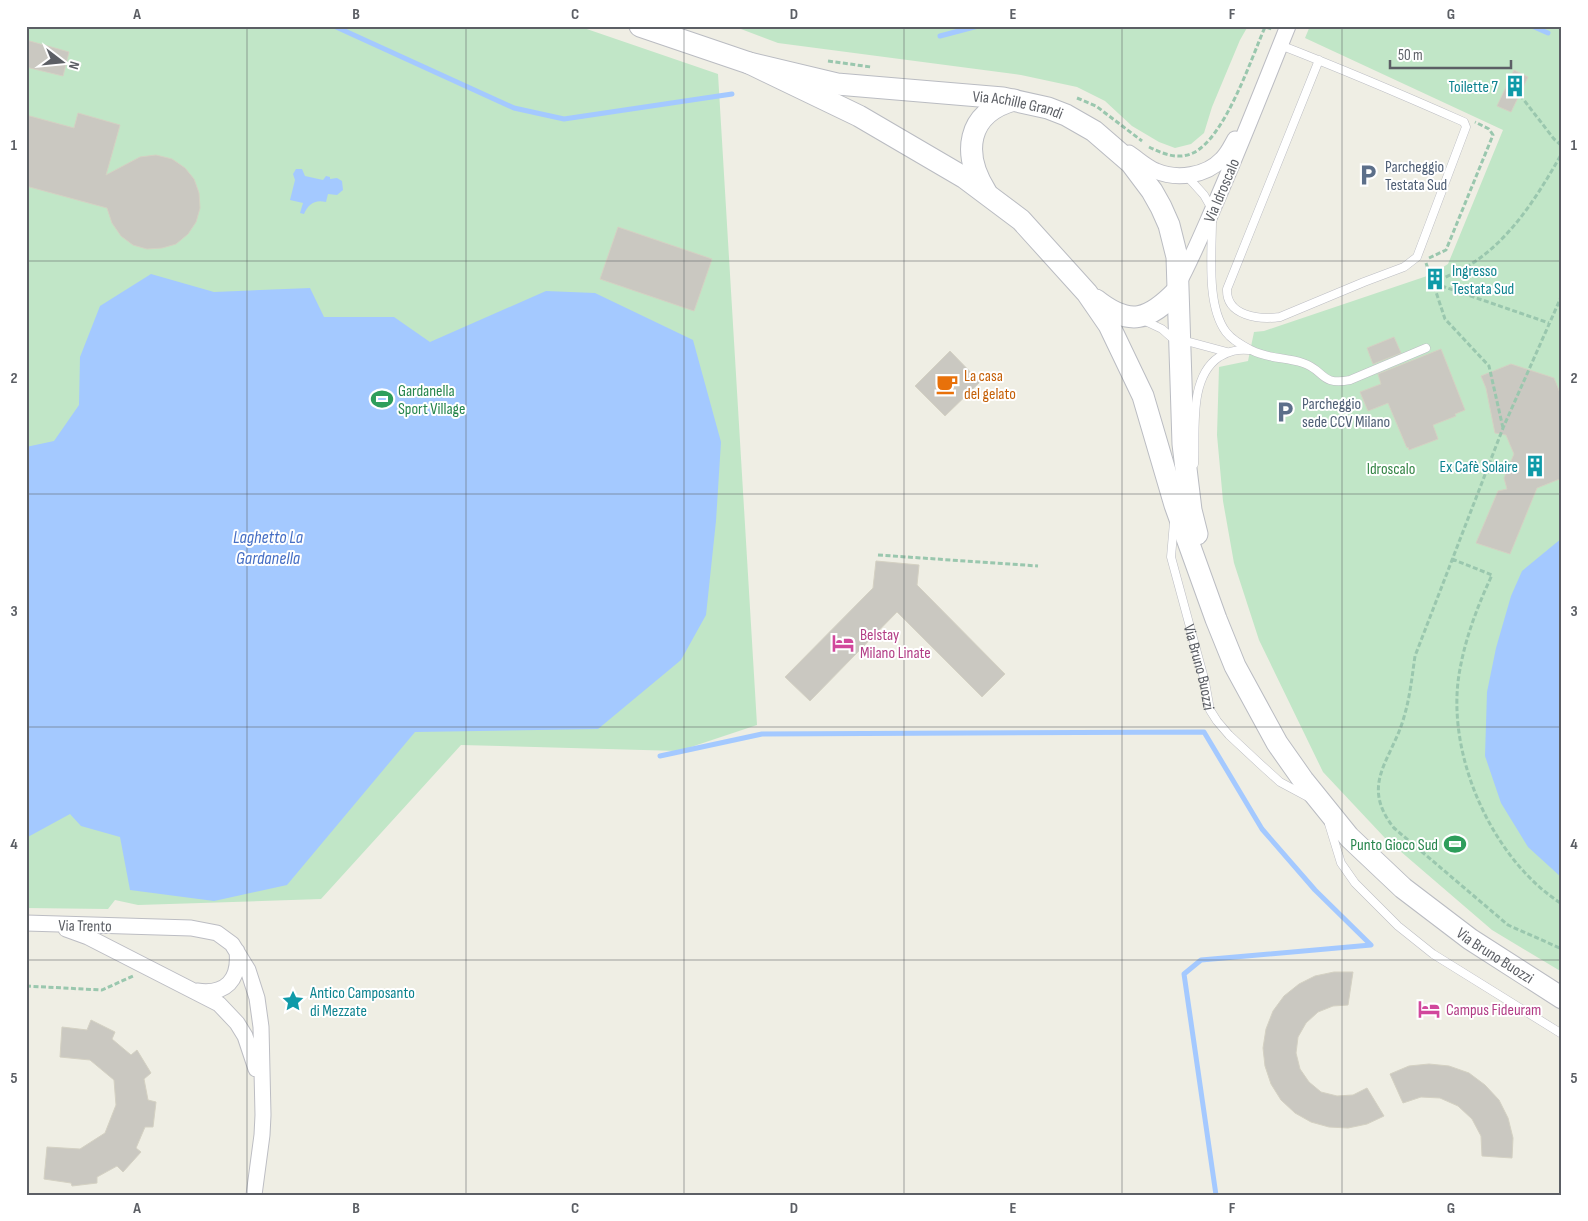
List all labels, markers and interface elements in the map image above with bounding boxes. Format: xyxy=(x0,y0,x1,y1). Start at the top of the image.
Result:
text: A xyxy=(132,5,141,24)
text: B xyxy=(352,5,360,24)
text: C xyxy=(571,5,579,24)
text: D xyxy=(790,5,798,24)
text: E xyxy=(1010,5,1017,24)
text: F xyxy=(1229,5,1236,24)
text: G xyxy=(1447,5,1455,24)
north arrow xyxy=(38,38,88,88)
scale bar xyxy=(1390,38,1512,70)
text: 50 m xyxy=(1398,46,1423,65)
text: N xyxy=(65,60,83,71)
building icon: Toilette 7 xyxy=(1502,73,1528,99)
place label: Toilette 7 xyxy=(1449,78,1499,97)
street label: Via Achille Grandi xyxy=(972,87,1066,124)
text: 1 xyxy=(11,136,18,155)
text: 1 xyxy=(1571,136,1578,155)
street label: Via Idroscalo xyxy=(1200,156,1244,225)
place label: Parcheggio Testata Sud xyxy=(1385,158,1447,195)
parking icon: Parcheggio Testata Sud xyxy=(1355,162,1381,188)
place label: Ingresso Testata Sud xyxy=(1452,262,1514,299)
building icon: Ingresso Testata Sud xyxy=(1422,266,1448,292)
place label: La casa del gelato xyxy=(964,367,1016,404)
text: 2 xyxy=(10,369,18,388)
text: 2 xyxy=(1570,369,1578,388)
cafe icon: La casa del gelato xyxy=(934,371,960,397)
place label: Gardanella Sport Village xyxy=(398,382,465,419)
sports icon: Gardanella Sport Village xyxy=(369,386,395,412)
place label: Parcheggio sede CCV Milano xyxy=(1302,395,1390,432)
parking icon: Parcheggio sede CCV Milano xyxy=(1272,399,1298,425)
building icon: Ex Cafè Solaire xyxy=(1522,453,1548,479)
place label: Ex Cafè Solaire xyxy=(1440,458,1518,477)
park label: Idroscalo xyxy=(1367,460,1415,479)
water label: Laghetto La Gardanella xyxy=(233,527,304,569)
text: 3 xyxy=(10,602,18,621)
text: 3 xyxy=(1570,602,1578,621)
street label: Via Bruno Buozzi xyxy=(1179,622,1218,712)
place label: Belstay Milano Linate xyxy=(860,626,931,663)
hotel icon: Belstay Milano Linate xyxy=(830,630,856,656)
sports icon: Punto Gioco Sud xyxy=(1442,831,1468,857)
text: 4 xyxy=(10,835,18,854)
text: 4 xyxy=(1570,835,1578,854)
place label: Punto Gioco Sud xyxy=(1350,836,1438,855)
street label: Via Trento xyxy=(58,917,112,936)
street label: Via Bruno Buozzi xyxy=(1452,924,1537,988)
place label: Antico Camposanto di Mezzate xyxy=(309,984,415,1021)
place icon: Antico Camposanto di Mezzate xyxy=(280,988,306,1014)
hotel icon: Campus Fideuram xyxy=(1416,996,1442,1022)
place label: Campus Fideuram xyxy=(1446,1001,1541,1020)
text: 5 xyxy=(10,1069,18,1088)
text: 5 xyxy=(1570,1069,1578,1088)
text: A xyxy=(132,1199,141,1218)
text: B xyxy=(352,1199,360,1218)
text: C xyxy=(571,1199,579,1218)
text: D xyxy=(790,1199,798,1218)
text: E xyxy=(1010,1199,1017,1218)
text: F xyxy=(1229,1199,1236,1218)
text: G xyxy=(1447,1199,1455,1218)

